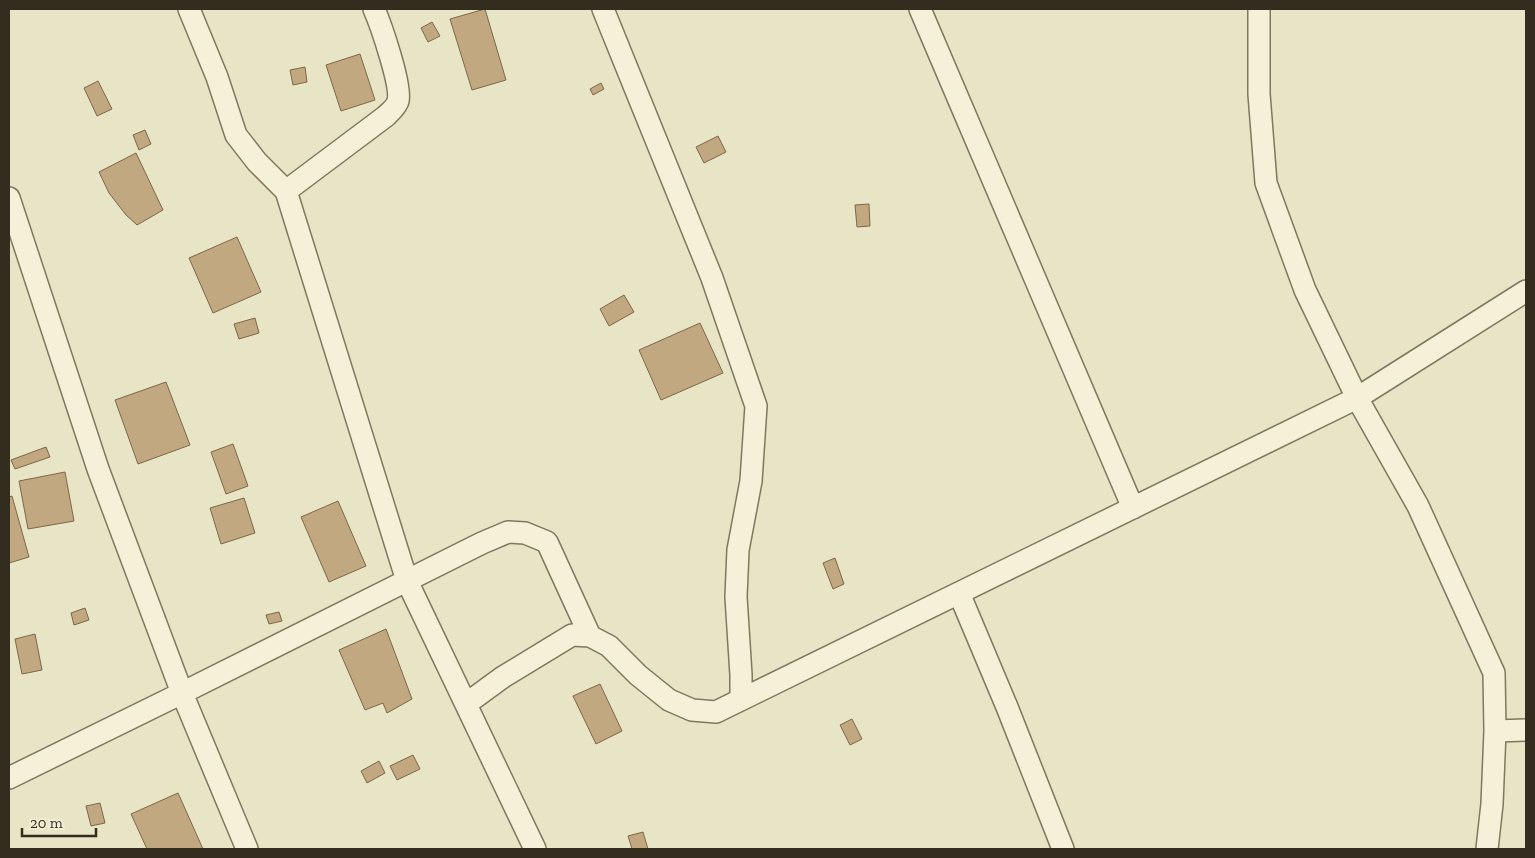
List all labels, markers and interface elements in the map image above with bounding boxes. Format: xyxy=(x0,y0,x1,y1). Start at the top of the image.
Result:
scale bar xyxy=(22,806,96,838)
text: 20 m xyxy=(30,814,63,832)

